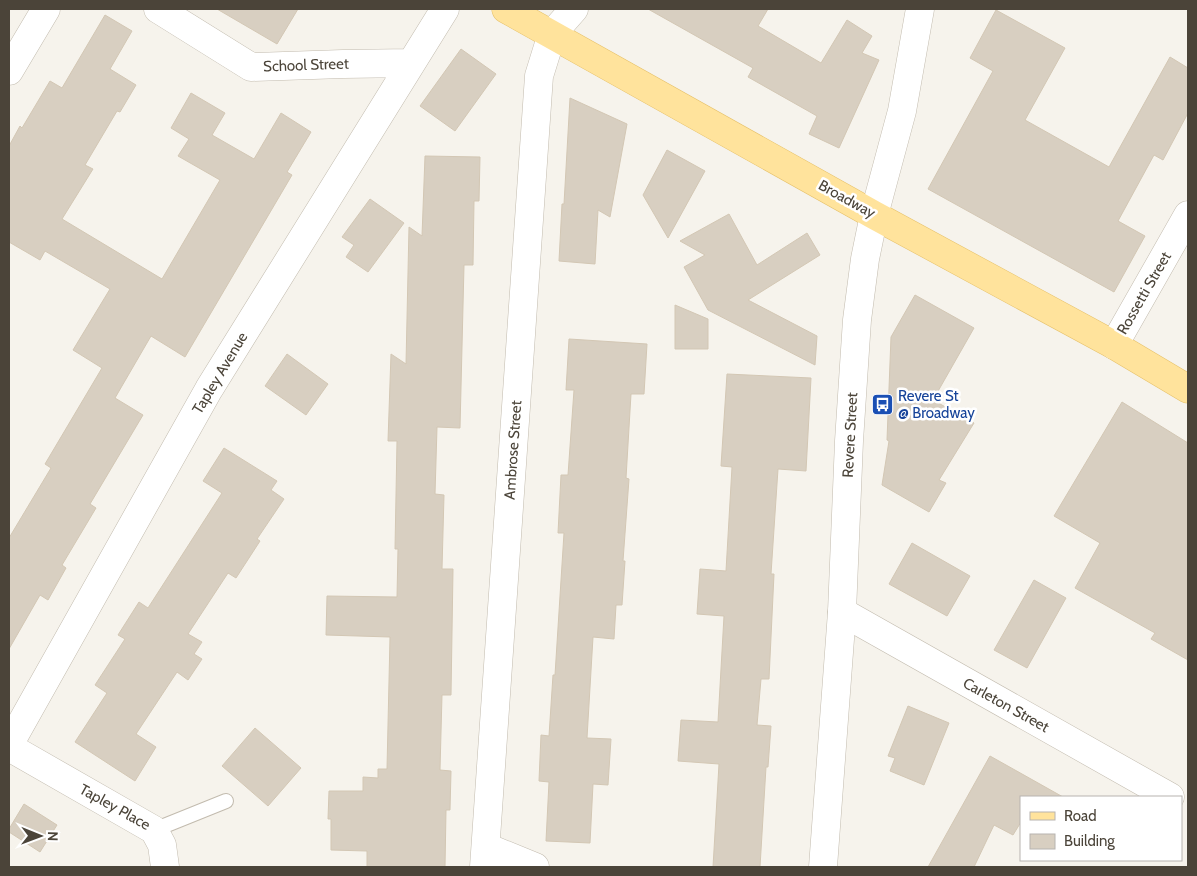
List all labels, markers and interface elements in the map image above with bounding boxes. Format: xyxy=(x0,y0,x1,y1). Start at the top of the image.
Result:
street label: School Street xyxy=(263,55,349,75)
street label: Broadway xyxy=(815,176,879,222)
street label: Rossetti Street xyxy=(1113,249,1175,337)
street label: Tapley Avenue xyxy=(189,329,252,417)
place label: Revere St @ Broadway xyxy=(898,387,975,422)
street label: Revere Street xyxy=(839,392,861,478)
bus stop icon: Revere St @ Broadway xyxy=(870,393,894,417)
street label: Ambrose Street xyxy=(501,400,525,500)
street label: Carleton Street xyxy=(960,674,1052,736)
street label: Tapley Place xyxy=(76,780,154,834)
legend xyxy=(1020,796,1182,861)
text: Road xyxy=(1064,807,1097,825)
north arrow xyxy=(15,811,65,861)
text: N xyxy=(44,831,62,841)
text: Building xyxy=(1064,832,1115,850)

